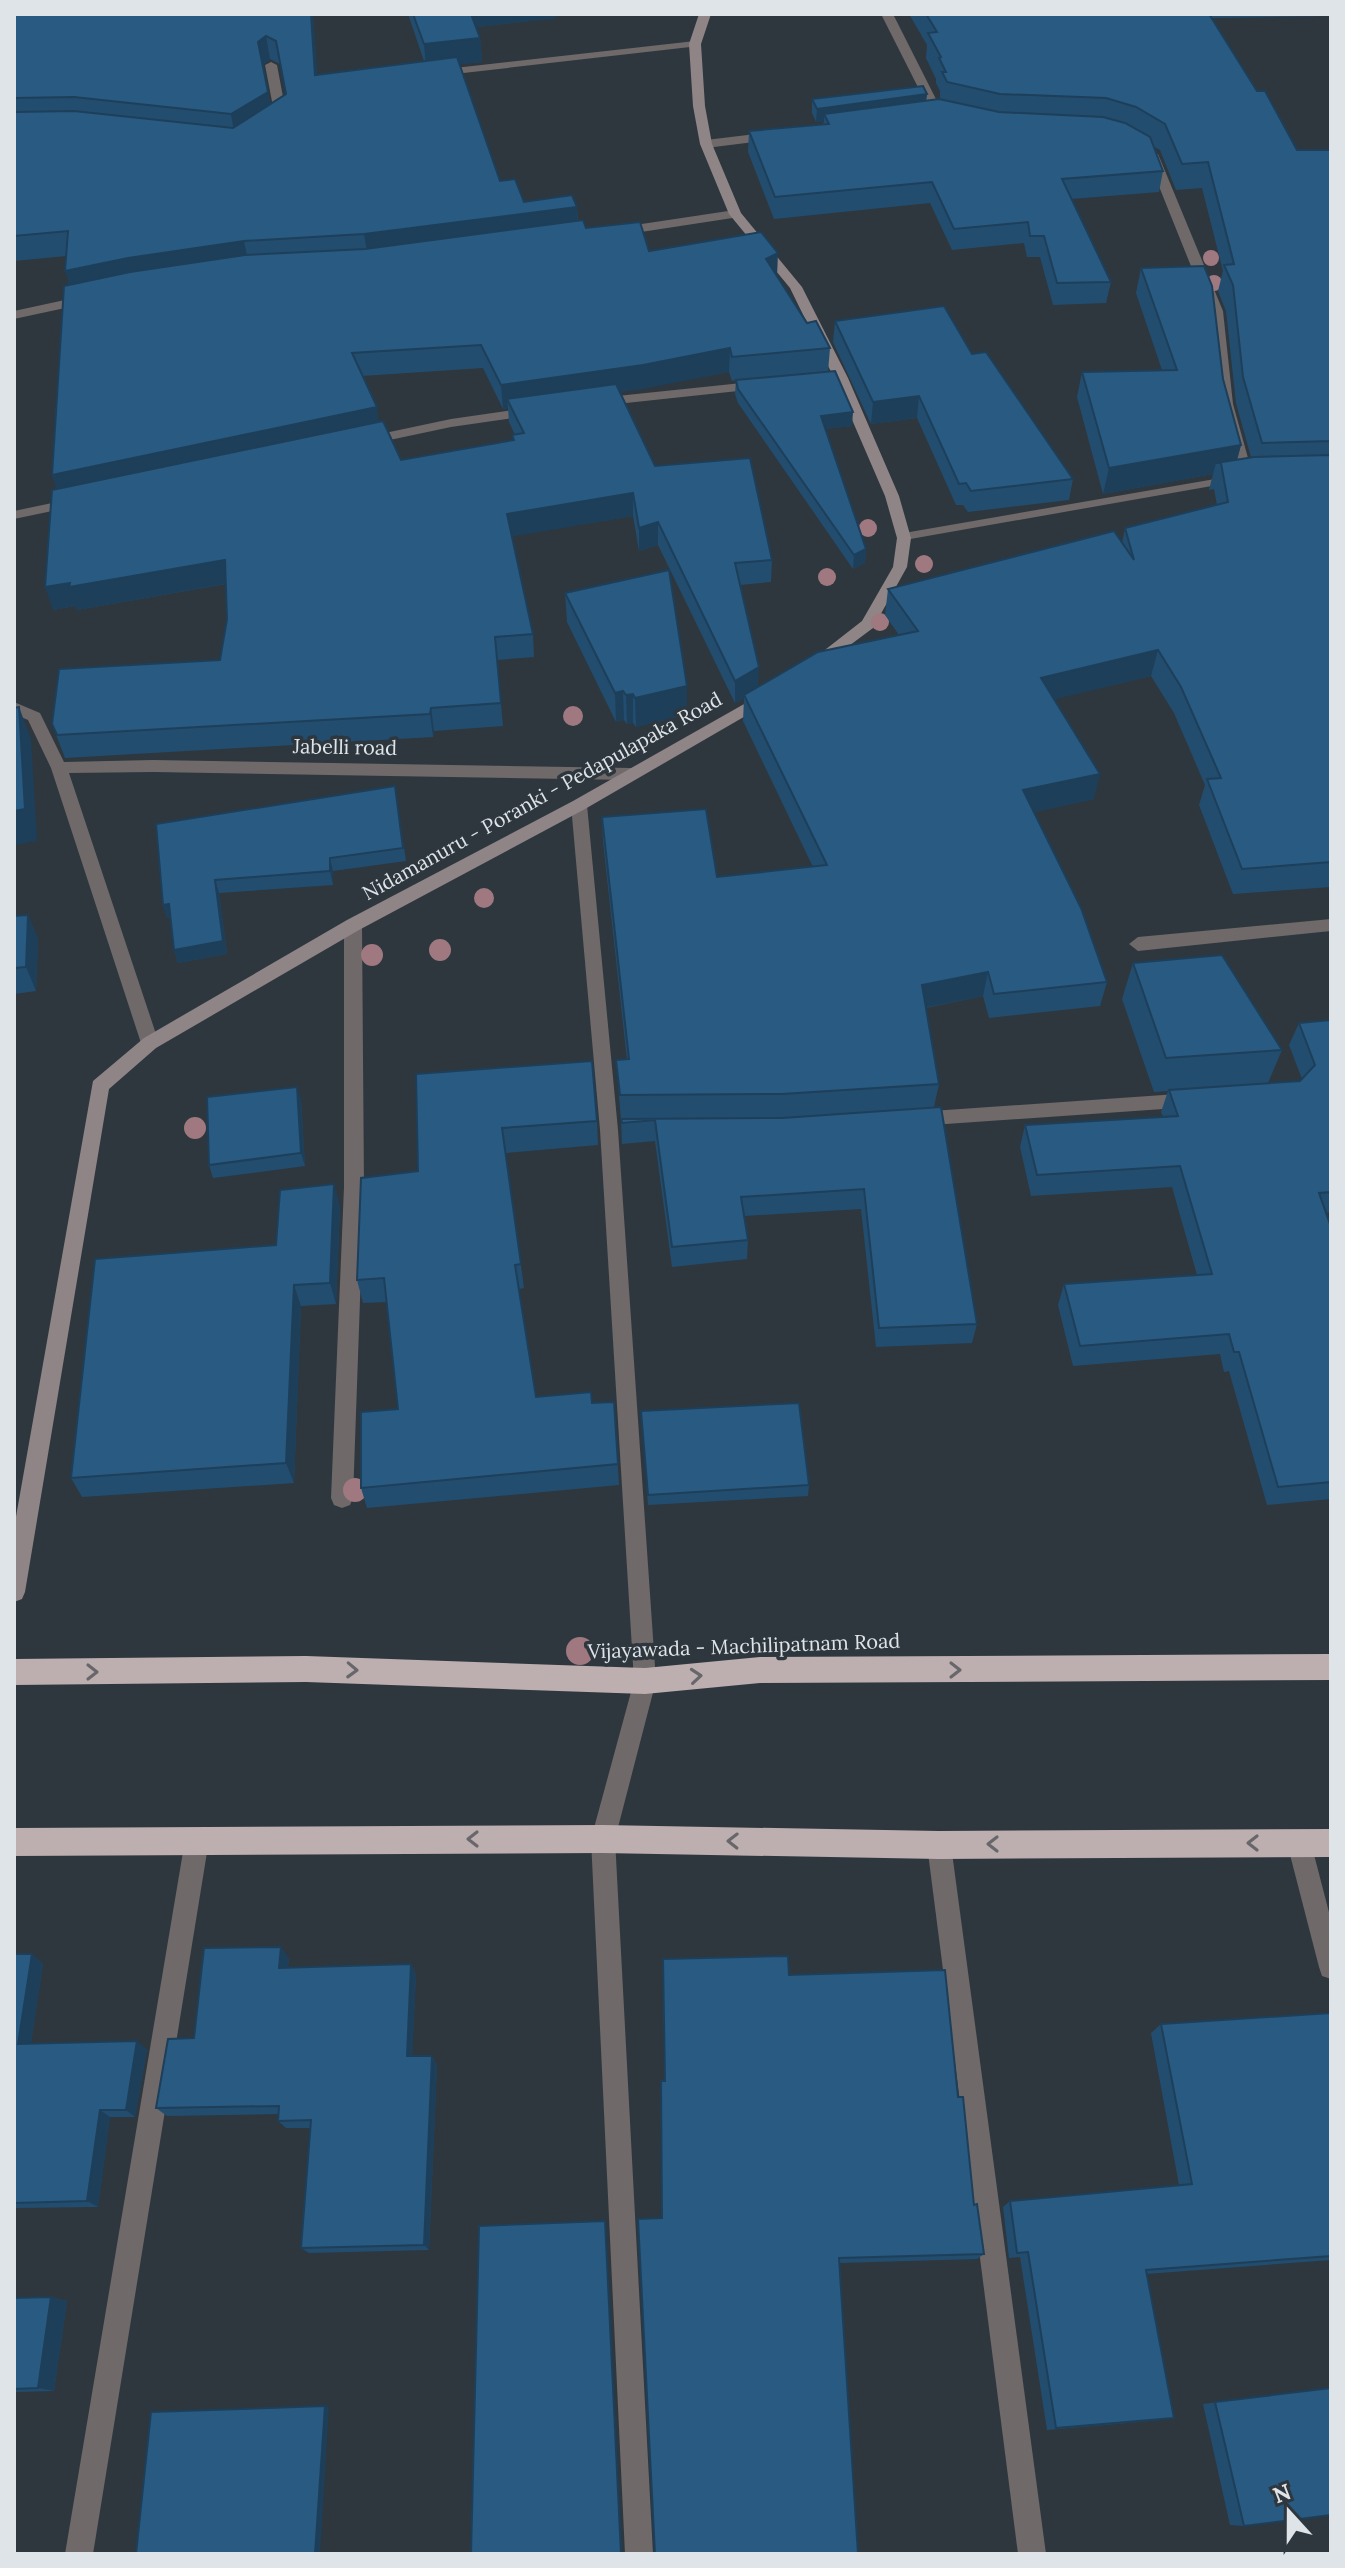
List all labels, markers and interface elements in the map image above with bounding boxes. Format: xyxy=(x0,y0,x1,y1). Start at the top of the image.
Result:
street label: Nidamanuru - Poranki - Pedapulapaka Road xyxy=(358,686,726,905)
street label: Jabelli road xyxy=(292,733,397,760)
street label: Vijayawada - Machilipatnam Road xyxy=(586,1628,901,1663)
one-way arrow xyxy=(949,1661,962,1679)
one-way arrow xyxy=(346,1662,359,1679)
one-way arrow xyxy=(86,1663,99,1681)
one-way arrow xyxy=(689,1668,702,1685)
one-way arrow xyxy=(466,1830,479,1848)
one-way arrow xyxy=(726,1832,739,1850)
one-way arrow xyxy=(1246,1834,1259,1852)
one-way arrow xyxy=(986,1835,999,1853)
north arrow xyxy=(1249,2472,1329,2552)
text: N xyxy=(1269,2477,1295,2509)

